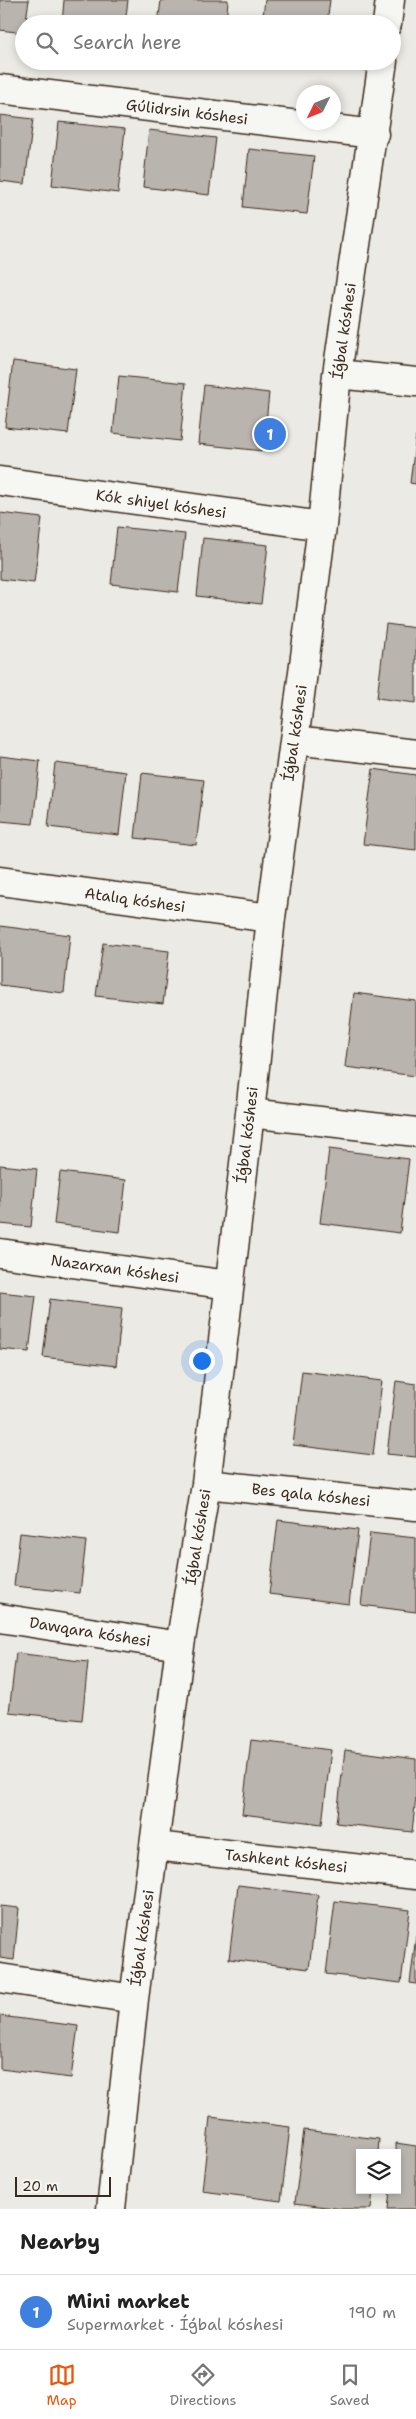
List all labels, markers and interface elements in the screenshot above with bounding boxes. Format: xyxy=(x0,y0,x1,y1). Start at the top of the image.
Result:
search box xyxy=(15,15,401,70)
icon: search xyxy=(33,29,61,57)
text: Search here xyxy=(73,30,182,55)
north arrow xyxy=(296,85,341,130)
street label: Gúlidrsin kóshesi xyxy=(125,95,249,129)
street label: Íǵbal kóshesi xyxy=(326,281,361,381)
pin: 1 xyxy=(254,415,286,453)
street label: Kók shiyel kóshesi xyxy=(94,485,228,523)
street label: Íǵbal kóshesi xyxy=(277,683,312,783)
street label: Atalıq kóshesi xyxy=(83,883,187,917)
street label: Íǵbal kóshesi xyxy=(230,1085,263,1184)
street label: Nazarxan kóshesi xyxy=(50,1250,180,1288)
your location xyxy=(189,1348,215,1374)
street label: Bes qala kóshesi xyxy=(251,1479,371,1511)
street label: Íǵbal kóshesi xyxy=(180,1487,215,1587)
street label: Dawqara kóshesi xyxy=(28,1613,152,1651)
street label: Tashkent kóshesi xyxy=(224,1845,348,1877)
street label: Íǵbal kóshesi xyxy=(124,1888,159,1988)
map controls xyxy=(356,2149,401,2194)
button: layers xyxy=(356,2149,401,2194)
scale bar xyxy=(15,2174,111,2197)
text: 20 m xyxy=(22,2177,58,2195)
text: Nearby xyxy=(20,2228,100,2256)
text: Mini market xyxy=(67,2289,189,2314)
text: 1 xyxy=(32,2302,40,2323)
text: 190 m xyxy=(349,2302,396,2323)
text: Supermarket · Íǵbal kóshesi xyxy=(67,2314,284,2335)
tab: Map xyxy=(47,2361,77,2409)
tab: Directions xyxy=(170,2361,236,2409)
tab: Saved xyxy=(330,2361,369,2409)

